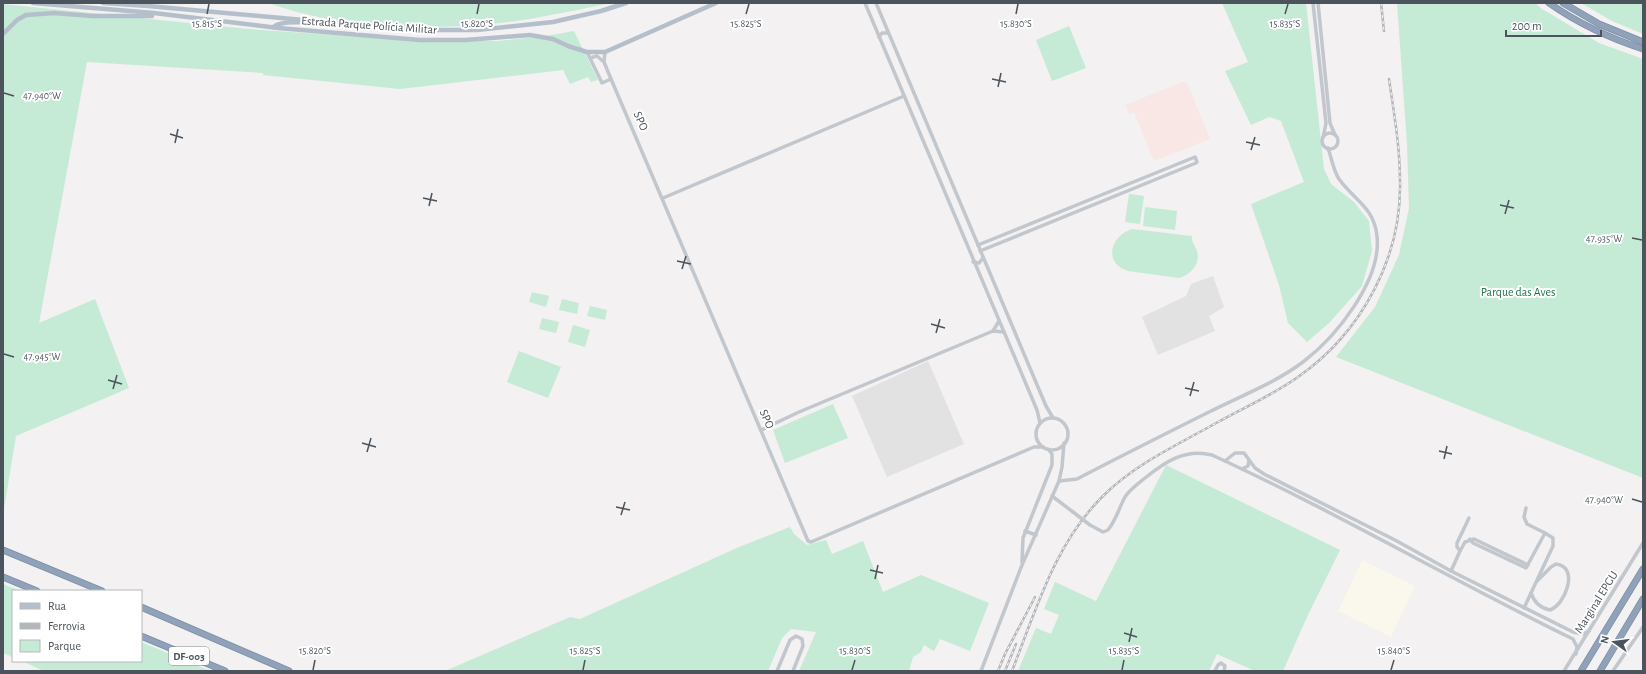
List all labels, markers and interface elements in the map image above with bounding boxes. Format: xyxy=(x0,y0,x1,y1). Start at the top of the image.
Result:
scale bar xyxy=(1506,12,1601,38)
street label: Estrada Parque Polícia Militar xyxy=(301,14,437,36)
text: 15.815°S xyxy=(192,19,222,29)
text: 15.820°S xyxy=(461,19,493,29)
text: 15.825°S xyxy=(730,19,762,29)
text: 15.830°S xyxy=(1000,19,1032,29)
text: 15.835°S xyxy=(1270,19,1301,29)
text: 200 m xyxy=(1512,20,1542,32)
text: 47.940°W xyxy=(23,91,61,101)
street label: SPO xyxy=(632,110,650,133)
text: 47.935°W xyxy=(1586,234,1622,244)
park label: Parque das Aves xyxy=(1481,286,1555,298)
text: 47.945°W xyxy=(24,352,61,362)
street label: SPO xyxy=(758,408,776,431)
text: 47.940°W xyxy=(1585,495,1623,505)
street label: Marginal EPGU xyxy=(1572,569,1620,635)
legend xyxy=(12,590,142,662)
text: Rua xyxy=(48,600,67,612)
text: Ferrovia xyxy=(48,620,86,632)
north arrow xyxy=(1594,622,1634,662)
text: N xyxy=(1599,635,1611,645)
text: Parque xyxy=(48,640,81,652)
text: 15.820°S xyxy=(299,646,331,656)
text: 15.825°S xyxy=(569,646,601,656)
text: 15.830°S xyxy=(839,646,871,656)
text: 15.835°S xyxy=(1109,646,1140,656)
text: 15.840°S xyxy=(1378,646,1410,656)
road number: DF-003 xyxy=(169,647,209,665)

